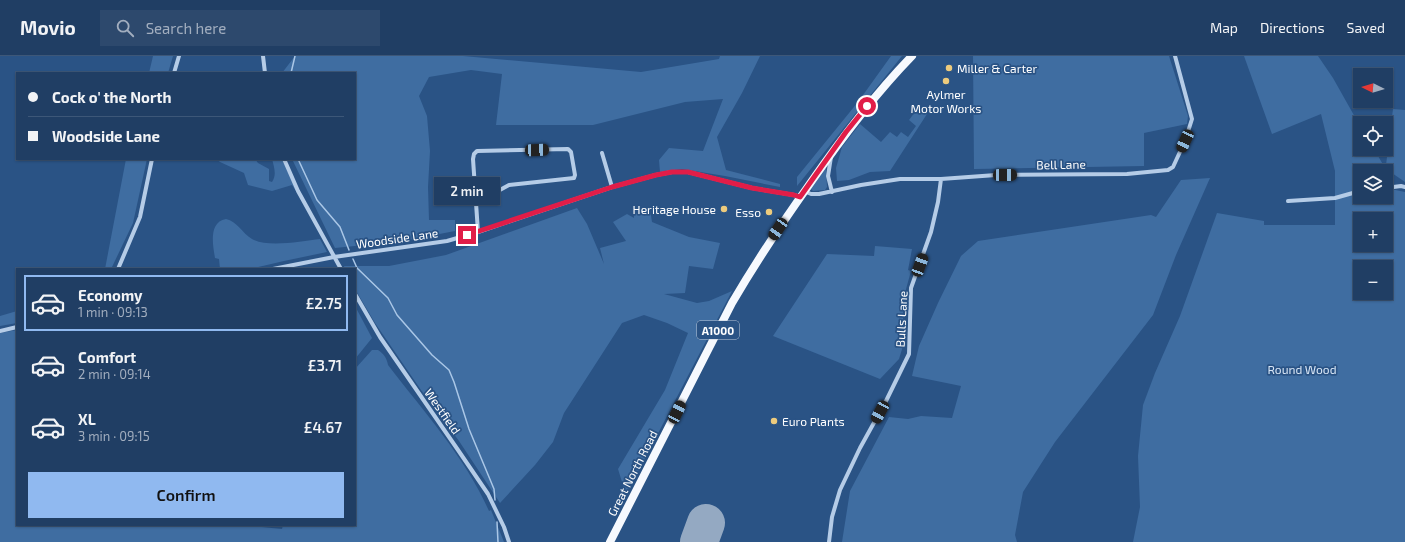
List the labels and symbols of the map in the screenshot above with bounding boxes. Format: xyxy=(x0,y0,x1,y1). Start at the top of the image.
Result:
place label: Miller & Carter xyxy=(957,61,1038,75)
marker: Miller & Carter xyxy=(944,63,954,73)
north arrow xyxy=(1353,68,1393,108)
marker: Aylmer Motor Works xyxy=(941,76,951,86)
place label: Aylmer Motor Works xyxy=(911,87,981,115)
route start xyxy=(858,97,876,115)
car xyxy=(1174,128,1196,154)
car xyxy=(525,144,549,156)
street label: Bell Lane xyxy=(1036,157,1086,171)
car xyxy=(993,169,1017,181)
callout: 2 min xyxy=(434,177,500,205)
place label: Heritage House xyxy=(633,202,716,216)
marker: Heritage House xyxy=(719,204,729,214)
place label: Esso xyxy=(735,205,761,219)
marker: Esso xyxy=(764,207,774,217)
car xyxy=(766,216,790,242)
street label: Woodside Lane xyxy=(355,225,439,251)
route end xyxy=(458,226,476,244)
car xyxy=(910,252,930,278)
street label: Bulls Lane xyxy=(893,290,909,348)
road number: A1000 xyxy=(697,321,739,339)
park label: Round Wood xyxy=(1267,362,1337,376)
street label: Westfield xyxy=(422,386,464,436)
car xyxy=(666,399,688,425)
car xyxy=(869,399,891,425)
place label: Euro Plants xyxy=(782,414,845,428)
marker: Euro Plants xyxy=(769,416,779,426)
street label: Great North Road xyxy=(604,428,660,518)

